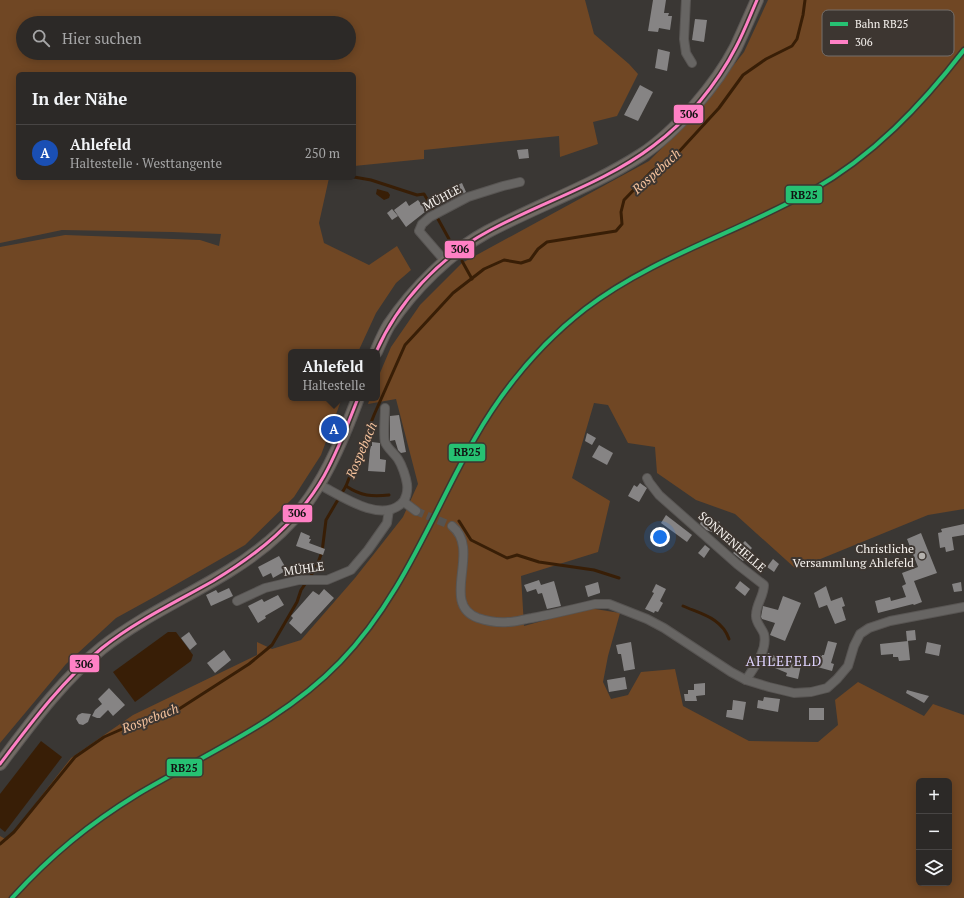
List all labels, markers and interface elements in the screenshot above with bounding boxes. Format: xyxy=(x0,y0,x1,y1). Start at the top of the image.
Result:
legend xyxy=(822,10,954,56)
search box xyxy=(16,16,356,60)
text: Bahn RB25 xyxy=(855,17,909,31)
icon: search xyxy=(30,27,52,49)
text: Hier suchen xyxy=(62,28,142,48)
text: 306 xyxy=(855,35,873,49)
text: In der Nähe xyxy=(32,87,127,110)
line badge: 306 xyxy=(673,104,704,124)
text: 306 xyxy=(680,107,698,121)
text: Ahlefeld xyxy=(70,134,131,154)
text: A xyxy=(40,144,50,162)
text: 250 m xyxy=(305,144,340,162)
water label: Rospebach xyxy=(627,144,684,198)
text: Haltestelle · Westtangente xyxy=(70,154,222,172)
street label: MÜHLE xyxy=(420,181,463,214)
line badge: RB25 xyxy=(785,185,823,204)
text: RB25 xyxy=(790,188,818,202)
line badge: 306 xyxy=(444,240,475,259)
text: 306 xyxy=(451,242,469,256)
popup xyxy=(288,349,380,401)
text: Ahlefeld xyxy=(303,356,364,376)
text: Haltestelle xyxy=(303,376,365,394)
pin: A xyxy=(321,414,347,444)
water label: Rospebach xyxy=(341,419,381,482)
line badge: RB25 xyxy=(448,443,486,462)
text: RB25 xyxy=(453,445,481,459)
line badge: 306 xyxy=(282,504,313,523)
text: 306 xyxy=(288,506,306,520)
street label: SONNENHELLE xyxy=(696,508,769,575)
your location xyxy=(650,527,670,547)
place label: Christliche Versammlung Ahlefeld xyxy=(793,541,914,570)
marker: Christliche Versammlung Ahlefeld xyxy=(917,551,927,561)
street label: MÜHLE xyxy=(283,558,325,579)
district label: AHLEFELD xyxy=(746,651,822,670)
line badge: 306 xyxy=(69,654,100,673)
text: 306 xyxy=(75,657,93,671)
water label: Rospebach xyxy=(118,699,181,737)
line badge: RB25 xyxy=(166,758,203,777)
text: RB25 xyxy=(170,761,198,775)
map controls xyxy=(916,778,952,886)
button: + xyxy=(916,778,952,814)
button: − xyxy=(916,814,952,850)
button: layers xyxy=(916,850,952,886)

